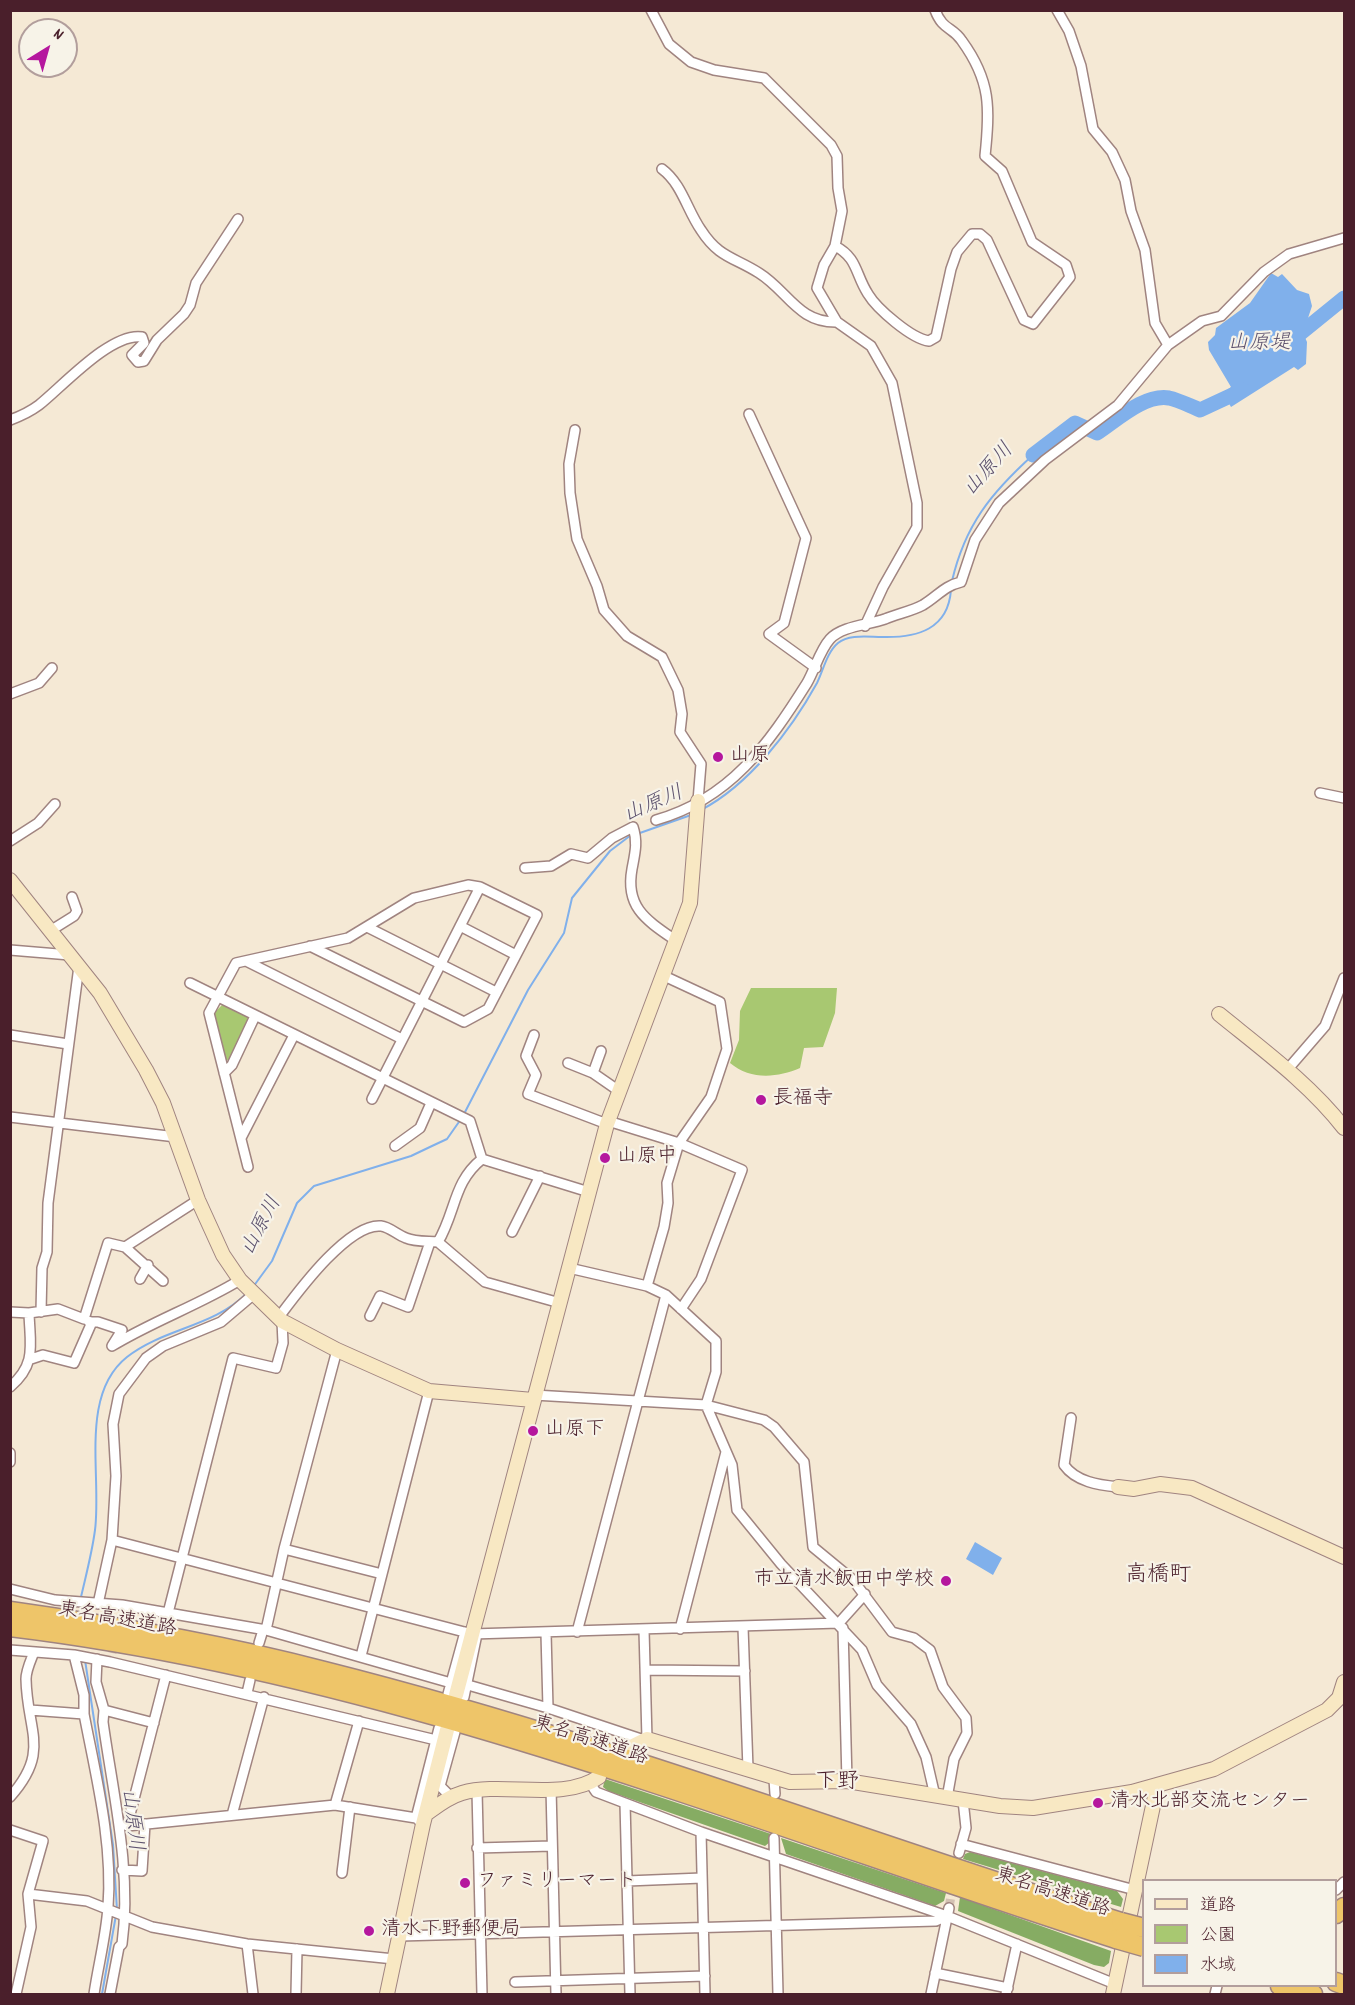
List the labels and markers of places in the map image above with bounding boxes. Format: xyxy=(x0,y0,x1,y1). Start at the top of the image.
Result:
place label: 山原 xyxy=(730,745,770,769)
marker: 山原 xyxy=(711,750,725,764)
place label: 長福寺 xyxy=(773,1088,833,1112)
marker: 長福寺 xyxy=(754,1093,768,1107)
place label: 山原中 xyxy=(617,1146,677,1170)
marker: 山原中 xyxy=(598,1151,612,1165)
place label: 山原下 xyxy=(545,1419,605,1443)
marker: 山原下 xyxy=(526,1424,540,1438)
place label: 市立清水飯田中学校 xyxy=(754,1569,934,1593)
marker: 市立清水飯田中学校 xyxy=(939,1574,953,1588)
place label: 清水北部交流センター xyxy=(1110,1791,1310,1815)
marker: 清水北部交流センター xyxy=(1091,1796,1105,1810)
place label: ファミリーマート xyxy=(477,1871,637,1895)
marker: ファミリーマート xyxy=(458,1876,472,1890)
place label: 清水下野郵便局 xyxy=(381,1919,521,1943)
marker: 清水下野郵便局 xyxy=(362,1924,376,1938)

